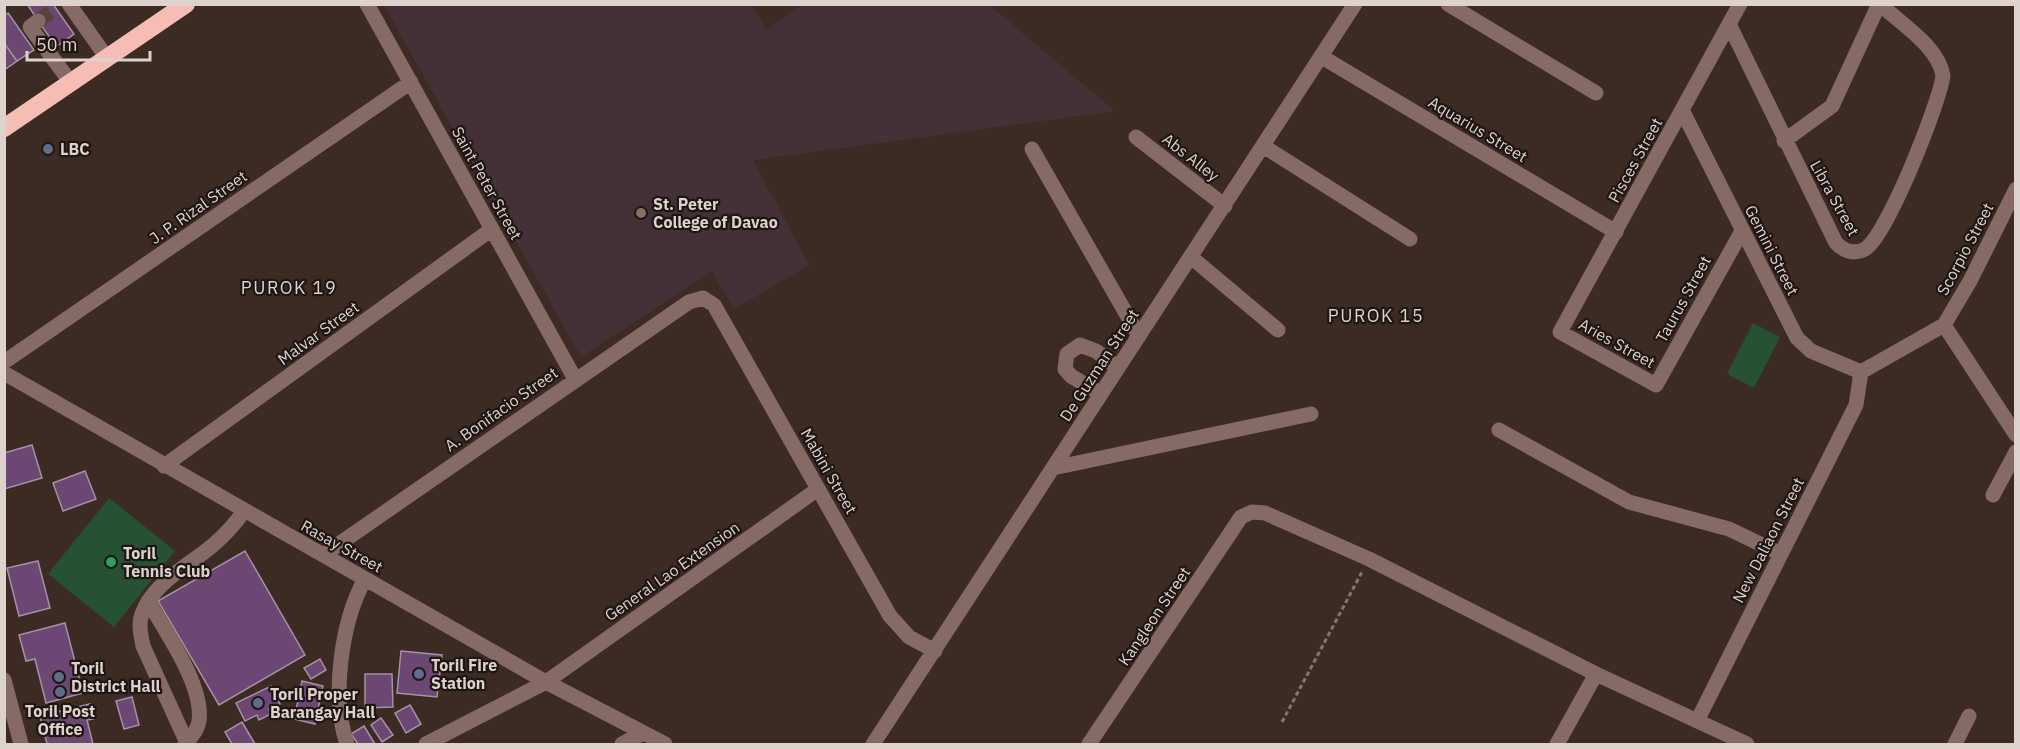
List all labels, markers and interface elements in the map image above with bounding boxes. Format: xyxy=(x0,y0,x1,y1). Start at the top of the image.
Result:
scale bar xyxy=(27,24,150,62)
text: 50 m xyxy=(36,33,78,56)
street label: Aquarius Street xyxy=(1425,92,1531,166)
street label: Pisces Street xyxy=(1604,114,1666,206)
street label: Saint Peter Street xyxy=(448,123,526,243)
street label: Abs Alley xyxy=(1159,129,1223,185)
place label: LBC xyxy=(60,139,90,159)
marker: LBC xyxy=(41,142,55,156)
street label: Libra Street xyxy=(1806,157,1864,239)
street label: J. P. Rizal Street xyxy=(145,166,251,248)
place label: St. Peter College of Davao xyxy=(653,194,778,232)
street label: Scorpio Street xyxy=(1932,199,1998,299)
street label: Gemini Street xyxy=(1741,202,1803,298)
marker: St. Peter College of Davao xyxy=(634,206,648,220)
street label: Taurus Street xyxy=(1651,252,1715,346)
district label: PUROK 19 xyxy=(241,276,337,299)
street label: Malvar Street xyxy=(273,297,363,369)
district label: PUROK 15 xyxy=(1328,304,1424,327)
street label: De Guzman Street xyxy=(1055,305,1143,425)
street label: Aries Street xyxy=(1575,314,1659,372)
street label: A. Bonifacio Street xyxy=(441,363,561,455)
street label: Mabini Street xyxy=(796,425,862,517)
street label: New Daliaon Street xyxy=(1728,474,1808,606)
street label: Rasay Street xyxy=(298,515,386,577)
street label: General Lao Extension xyxy=(601,517,743,625)
place label: Toril Tennis Club xyxy=(123,543,211,581)
marker: Toril Tennis Club xyxy=(104,555,118,569)
street label: Kangleon Street xyxy=(1114,563,1194,669)
place label: Toril Fire Station xyxy=(431,655,497,693)
place label: Toril District Hall xyxy=(71,658,160,696)
marker: Toril Fire Station xyxy=(412,667,426,681)
marker: Toril District Hall xyxy=(52,670,66,684)
place label: Toril Proper Barangay Hall xyxy=(270,684,375,722)
marker: Toril Post Office xyxy=(53,685,67,699)
marker: Toril Proper Barangay Hall xyxy=(251,696,265,710)
place label: Toril Post Office xyxy=(25,701,95,739)

